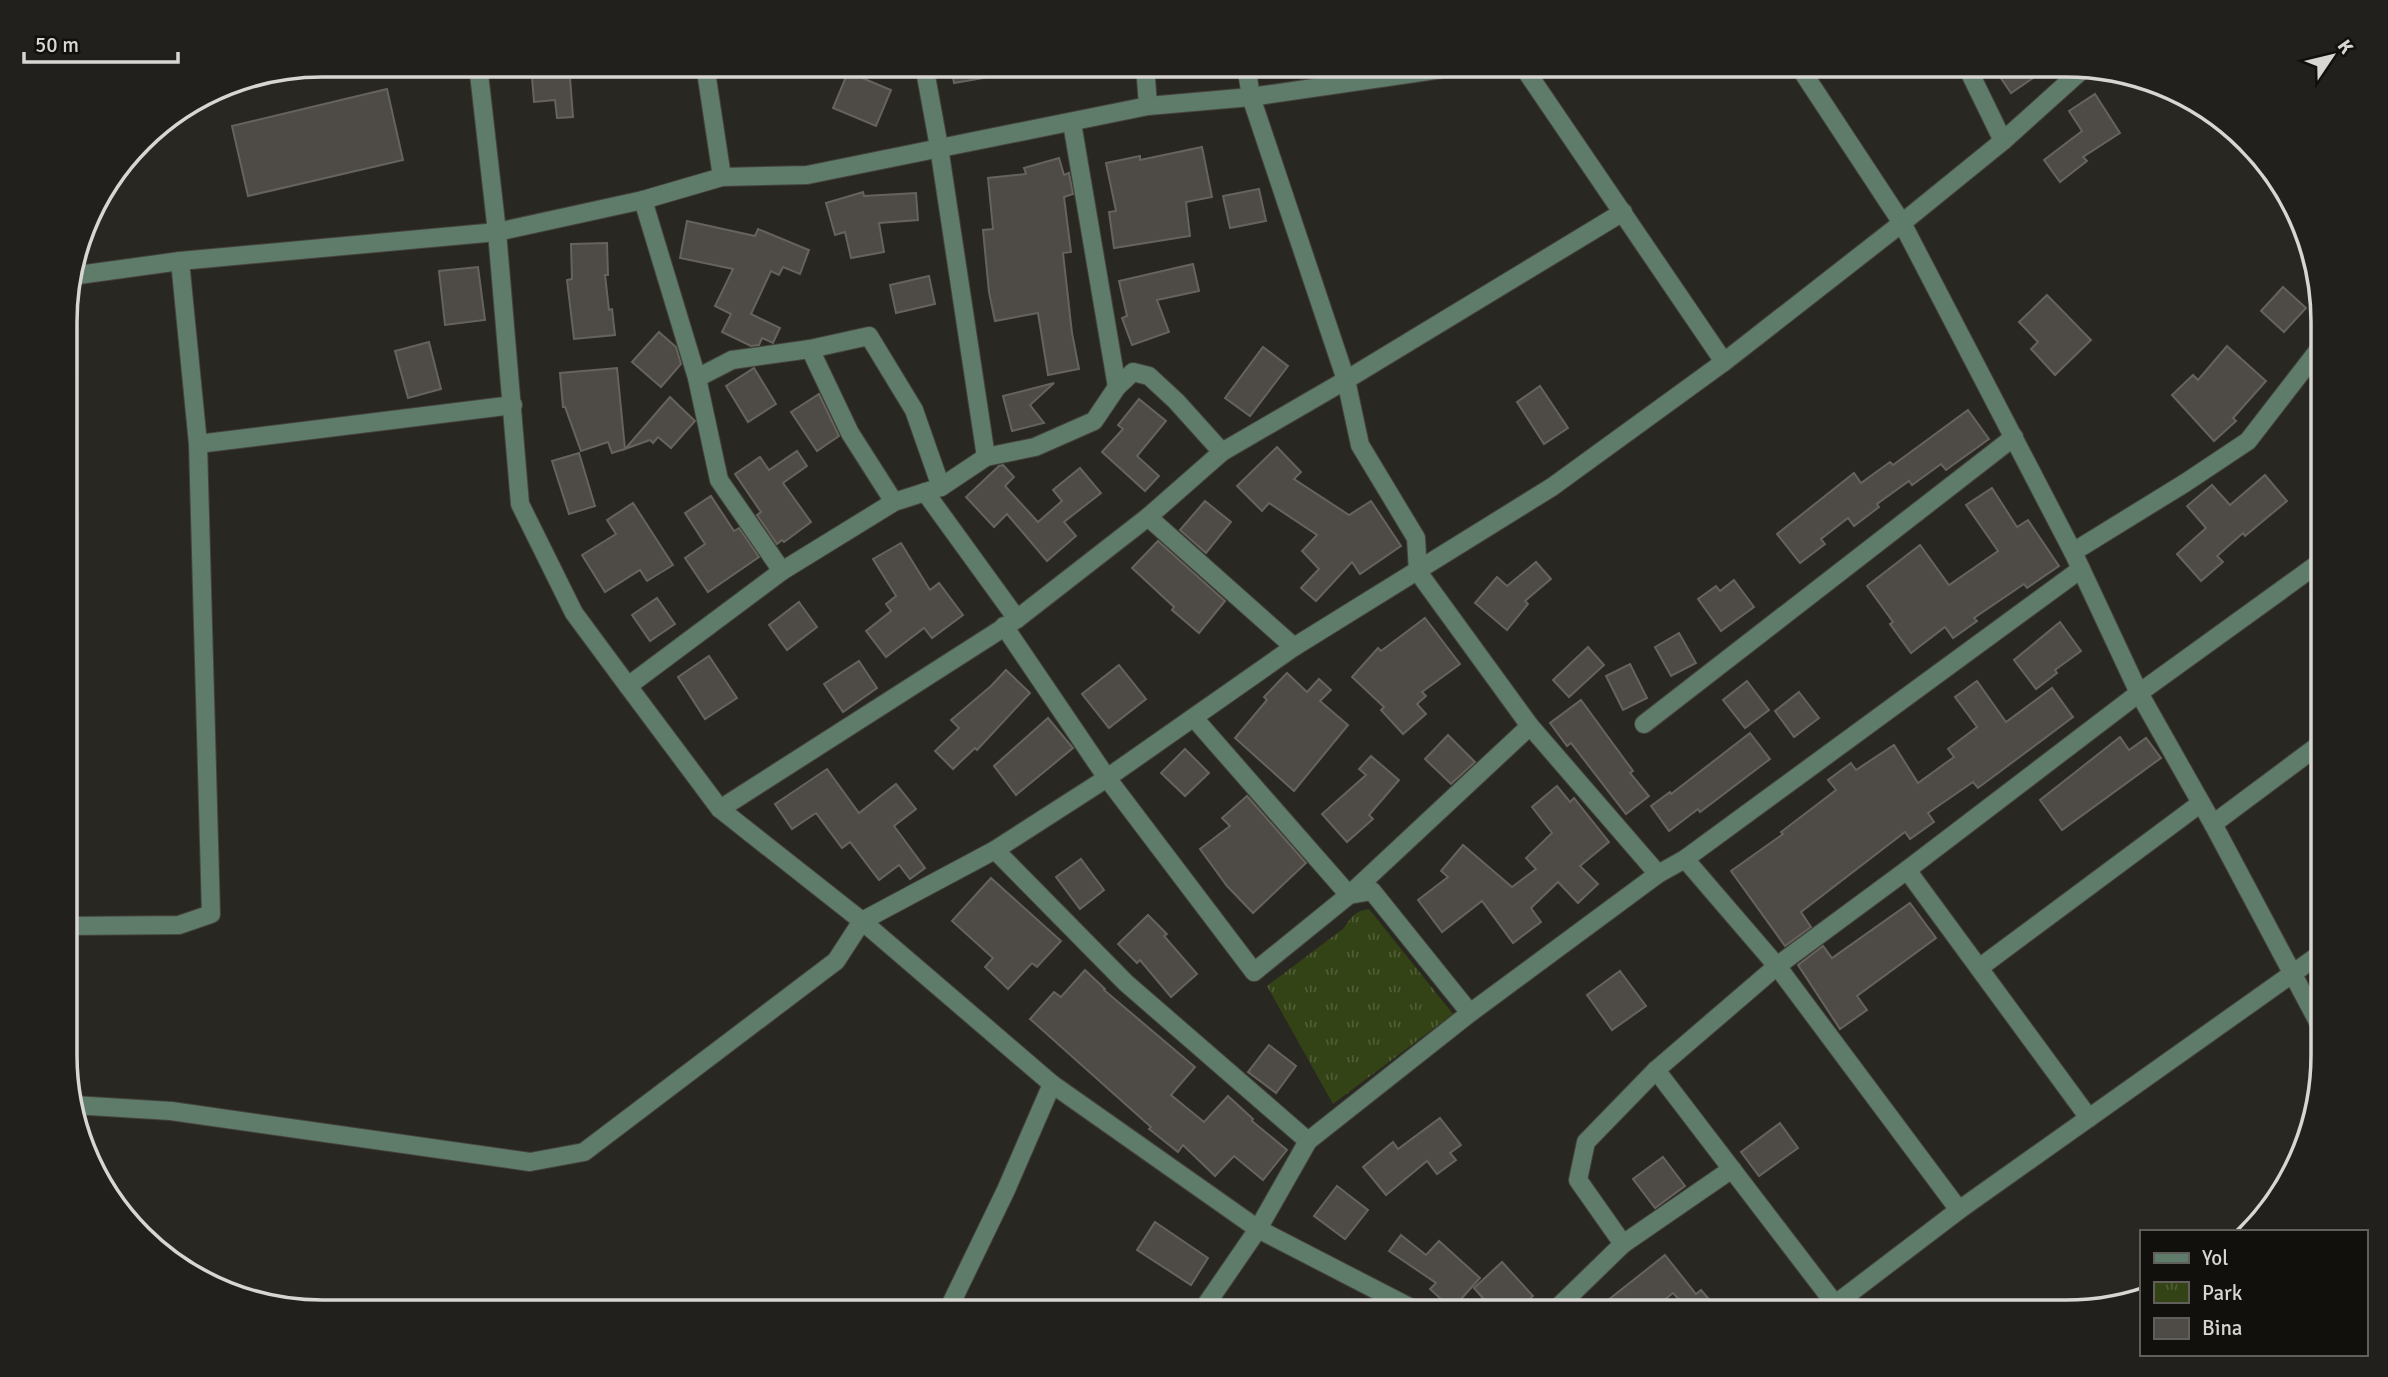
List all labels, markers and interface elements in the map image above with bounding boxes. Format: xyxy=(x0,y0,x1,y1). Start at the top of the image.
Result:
scale bar xyxy=(24,21,178,65)
north arrow xyxy=(2297,21,2367,91)
text: 50 m xyxy=(35,32,79,58)
text: K xyxy=(2332,35,2358,59)
legend xyxy=(2140,1230,2367,1356)
text: Yol xyxy=(2202,1245,2228,1271)
text: Park xyxy=(2202,1280,2243,1306)
text: Bina xyxy=(2202,1315,2243,1341)

